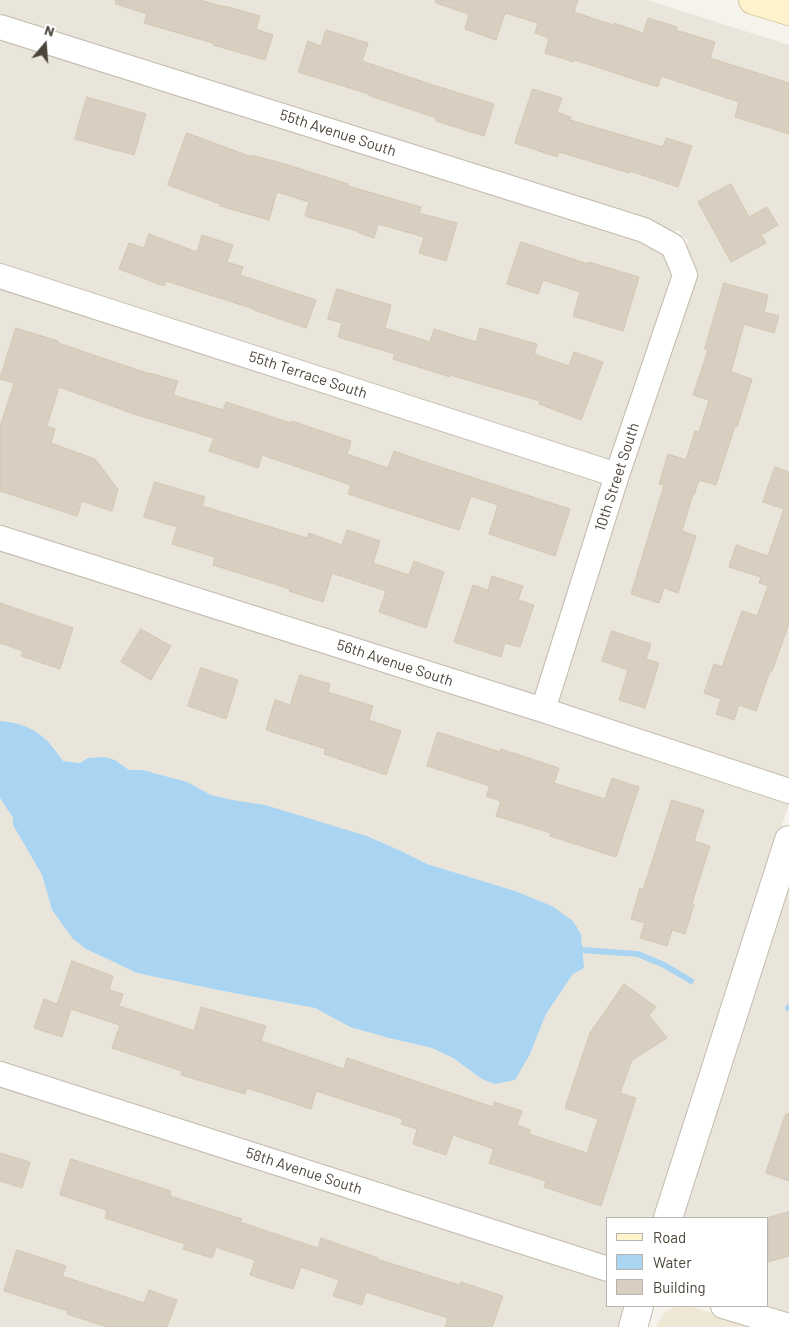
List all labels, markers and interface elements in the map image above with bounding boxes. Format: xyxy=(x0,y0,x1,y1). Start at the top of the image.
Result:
north arrow xyxy=(20,20,70,70)
text: N xyxy=(43,21,57,40)
street label: 55th Avenue South xyxy=(278,106,398,160)
street label: 55th Terrace South xyxy=(247,347,369,403)
street label: 10th Street South xyxy=(591,421,643,533)
street label: 56th Avenue South xyxy=(335,636,455,690)
street label: 58th Avenue South xyxy=(244,1144,364,1198)
legend xyxy=(606,1217,769,1307)
text: Road xyxy=(653,1228,686,1246)
text: Water xyxy=(653,1253,692,1271)
text: Building xyxy=(653,1278,706,1296)

